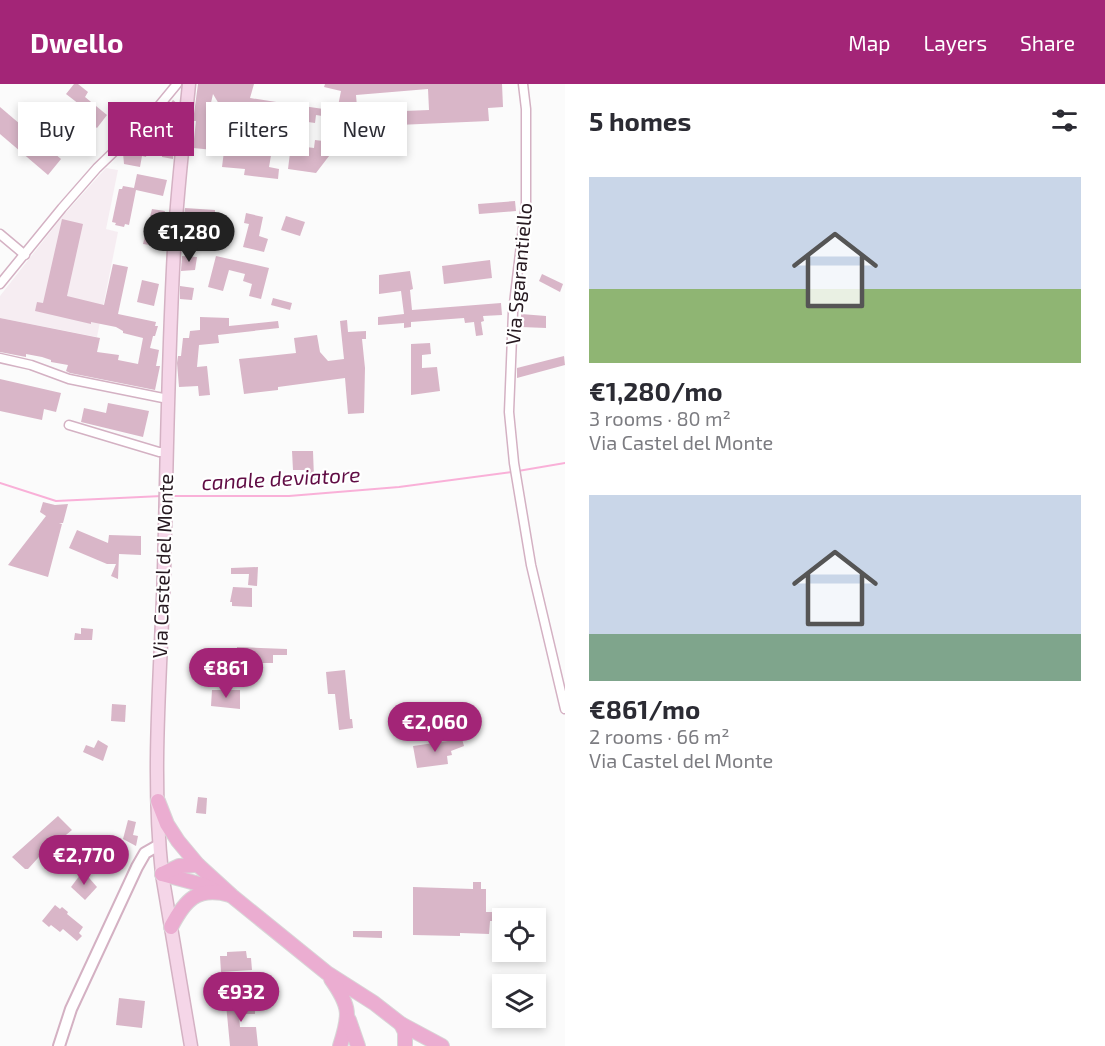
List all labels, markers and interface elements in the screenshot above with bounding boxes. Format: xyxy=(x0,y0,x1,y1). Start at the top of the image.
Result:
text: Dwello xyxy=(30,25,123,59)
text: Map xyxy=(848,30,890,55)
text: Layers xyxy=(923,30,987,55)
text: Share xyxy=(1020,30,1075,55)
chip: Buy xyxy=(18,102,96,156)
chip: Rent xyxy=(108,102,194,156)
chip: Filters xyxy=(206,102,309,156)
chip: New xyxy=(321,102,407,156)
icon: filters xyxy=(1048,104,1081,137)
text: 5 homes xyxy=(589,105,691,136)
street label: Via Sgarantiello xyxy=(500,202,536,346)
pin: €1,280 xyxy=(140,212,238,263)
icon: home xyxy=(781,216,889,324)
text: €1,280 xyxy=(157,219,221,243)
text: €1,280/mo xyxy=(589,375,723,406)
text: 3 rooms · 80 m² xyxy=(589,406,731,430)
text: Via Castel del Monte xyxy=(589,430,773,454)
water label: canale deviatore xyxy=(201,461,361,494)
street label: Via Castel del Monte xyxy=(147,473,177,659)
icon: home xyxy=(781,534,889,642)
pin: €861 xyxy=(190,648,262,699)
text: €861 xyxy=(203,655,249,679)
text: €861/mo xyxy=(589,693,700,724)
pin: €2,060 xyxy=(386,702,484,753)
text: €2,060 xyxy=(402,709,468,733)
text: 2 rooms · 66 m² xyxy=(589,724,730,748)
text: Via Castel del Monte xyxy=(589,748,773,772)
pin: €2,770 xyxy=(35,835,133,886)
text: €2,770 xyxy=(53,842,115,866)
map controls xyxy=(492,908,546,1028)
button: locate xyxy=(492,908,546,962)
pin: €932 xyxy=(205,972,277,1023)
button: layers xyxy=(492,974,546,1028)
text: €932 xyxy=(217,979,265,1003)

